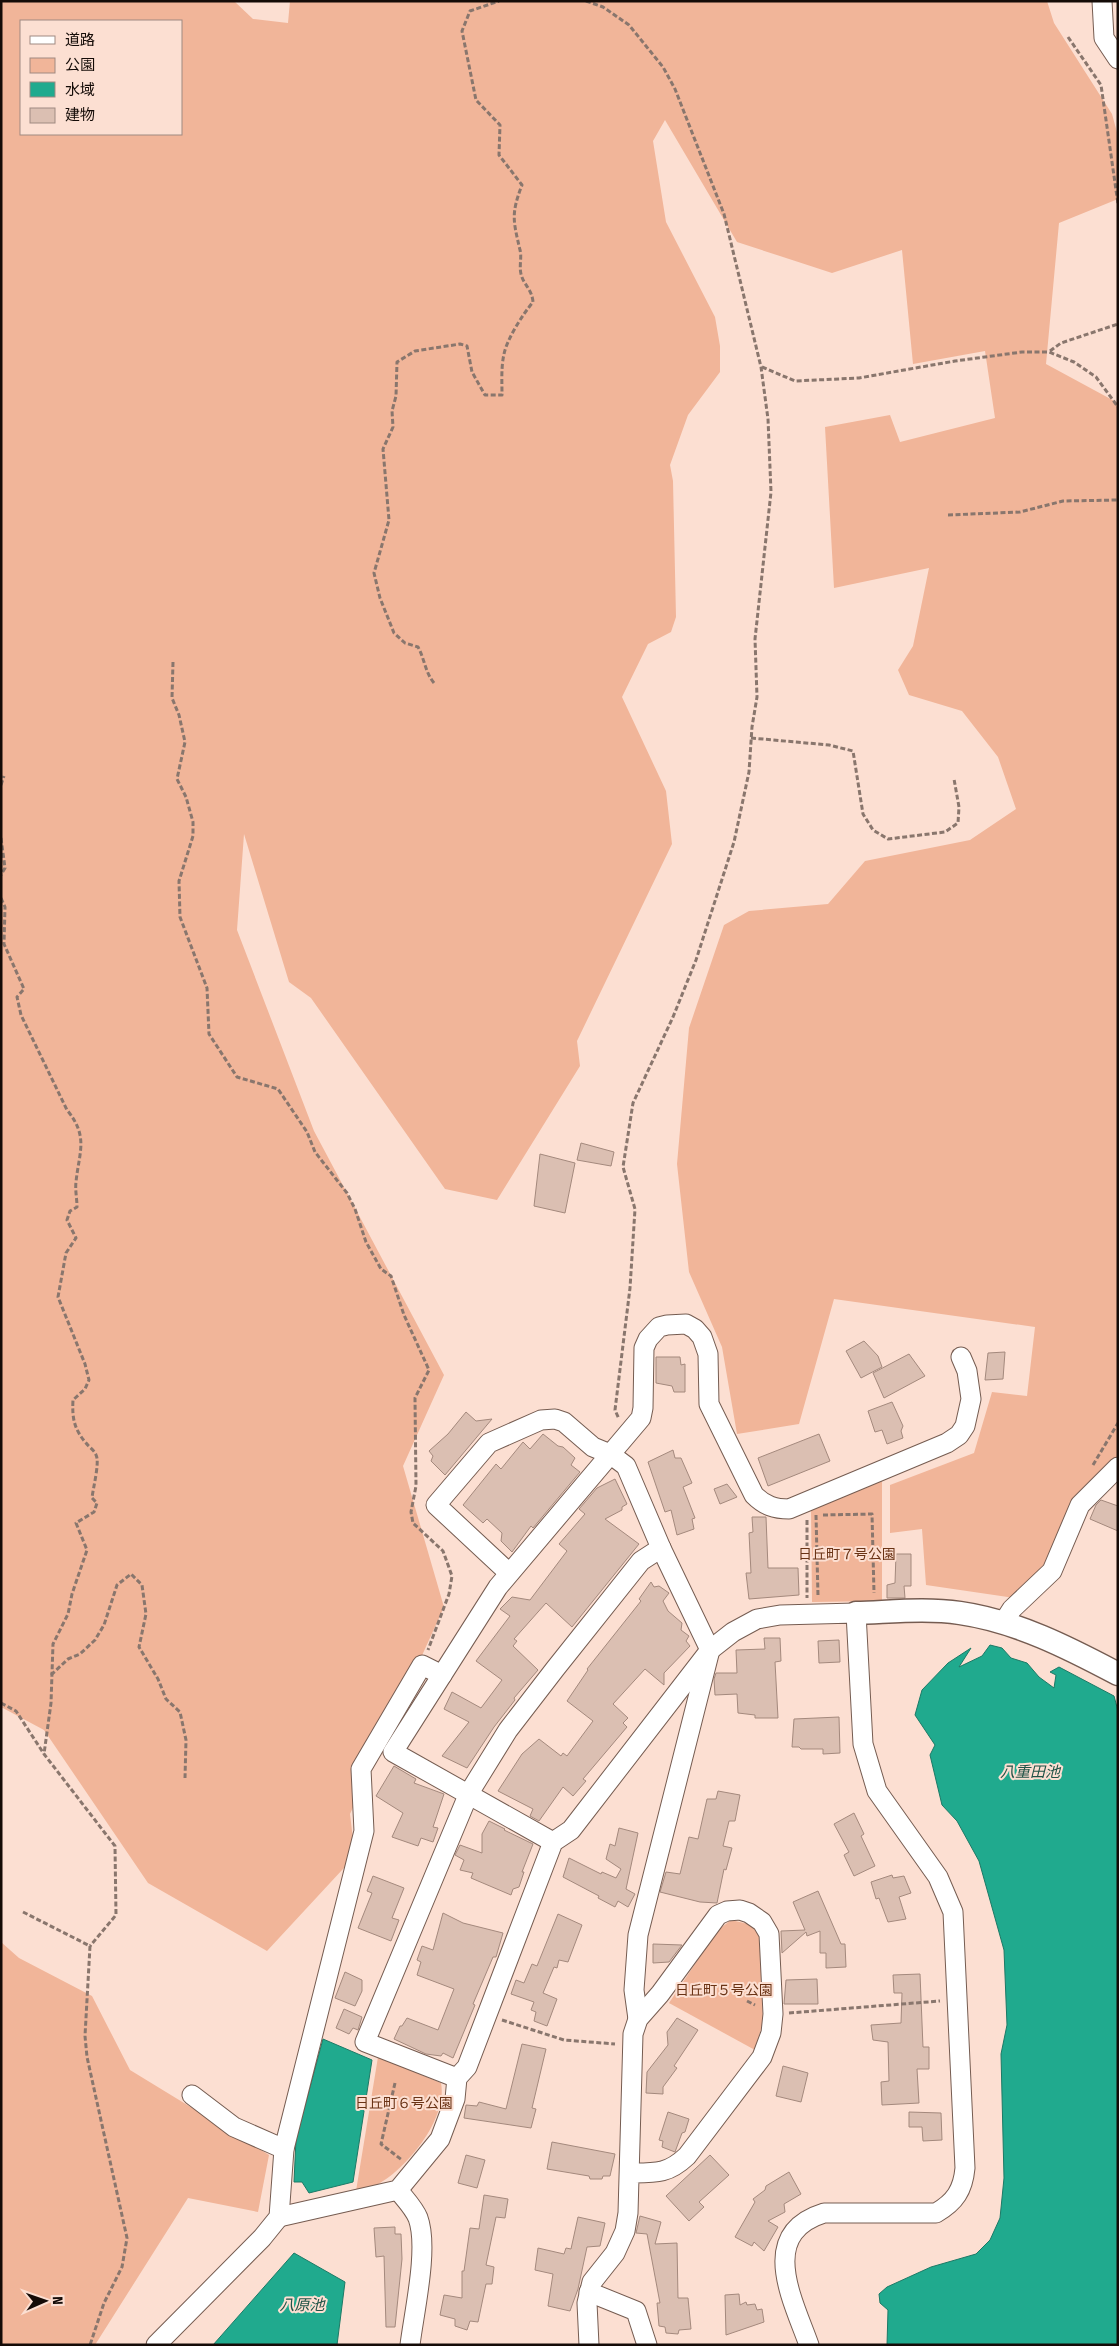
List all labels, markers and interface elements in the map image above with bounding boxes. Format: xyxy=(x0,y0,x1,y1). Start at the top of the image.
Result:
legend xyxy=(20,20,182,135)
text: 道路 xyxy=(65,31,95,49)
text: 公園 xyxy=(65,56,95,74)
text: 水域 xyxy=(65,81,95,99)
text: 建物 xyxy=(65,106,95,124)
park label: 日丘町７号公園 xyxy=(798,1546,896,1563)
water label: 八重田池 xyxy=(1000,1763,1062,1781)
park label: 日丘町５号公園 xyxy=(675,1982,773,1999)
park label: 日丘町６号公園 xyxy=(355,2095,453,2112)
north arrow xyxy=(20,2276,70,2326)
text: N xyxy=(49,2296,66,2305)
water label: 八原池 xyxy=(279,2296,326,2314)

